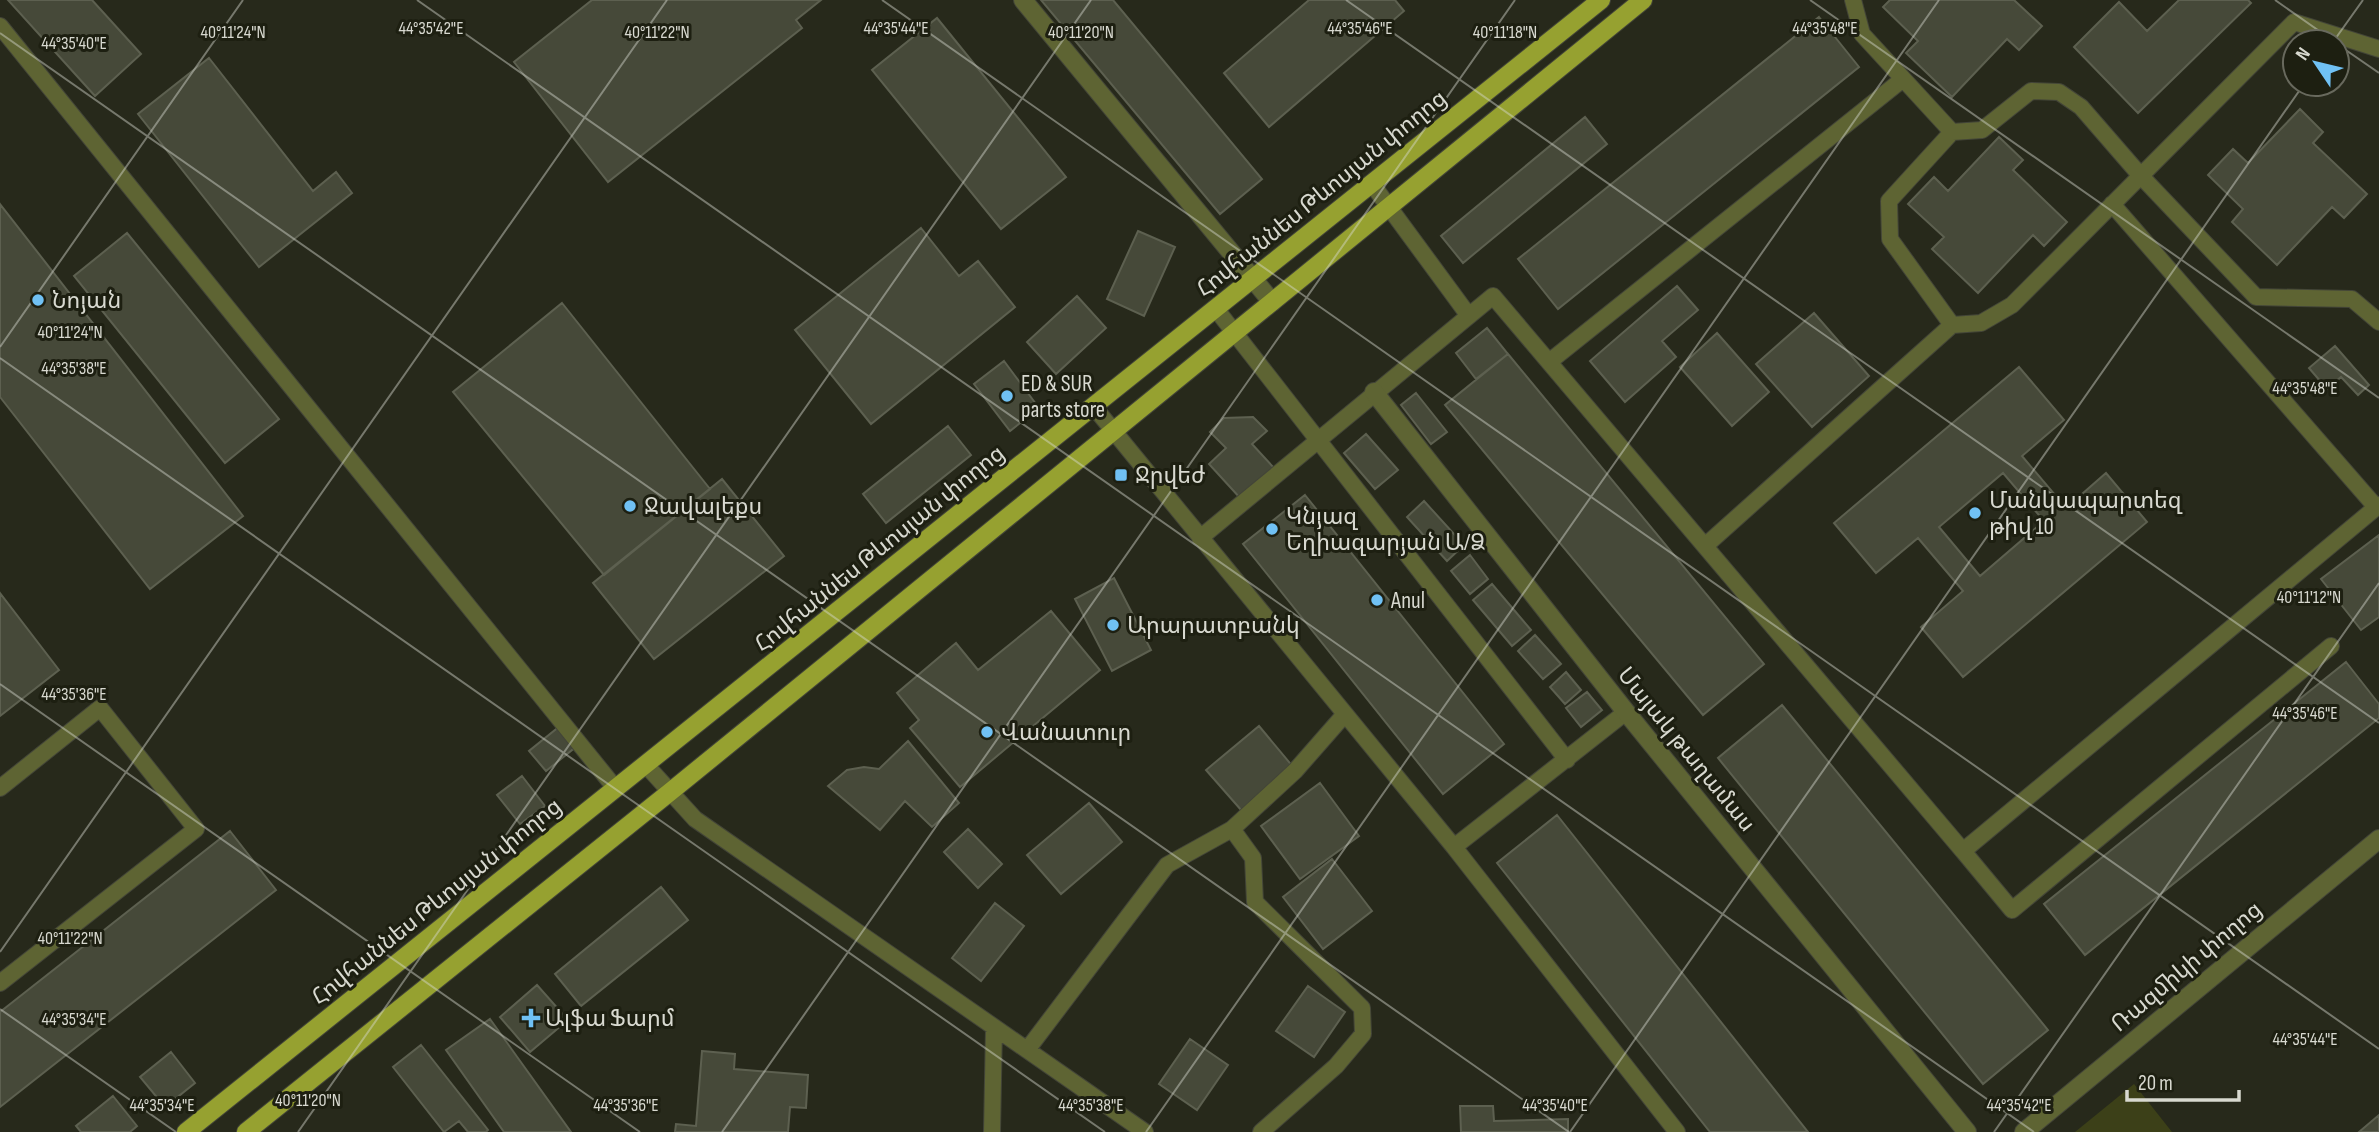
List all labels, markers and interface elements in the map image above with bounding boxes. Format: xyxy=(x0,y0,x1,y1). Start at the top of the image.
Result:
text: 44°35'42"E xyxy=(398,18,464,39)
text: 44°35'44"E xyxy=(863,18,929,39)
text: 44°35'46"E xyxy=(1327,18,1393,39)
text: 44°35'48"E xyxy=(1792,18,1858,39)
text: 40°11'24"N xyxy=(200,22,266,43)
text: 40°11'22"N xyxy=(624,22,690,43)
text: 40°11'20"N xyxy=(1048,22,1114,43)
text: 40°11'18"N xyxy=(1473,22,1537,43)
north arrow xyxy=(2281,28,2351,98)
text: 44°35'40"E xyxy=(41,33,107,54)
text: N xyxy=(2291,43,2316,65)
street label: Հովհաննես Թևոսյան փողոց xyxy=(1191,84,1452,303)
place label: Նոյան xyxy=(52,287,121,315)
marker: Նոյան xyxy=(30,292,46,308)
text: 40°11'24"N xyxy=(37,322,103,343)
text: 44°35'38"E xyxy=(41,358,107,379)
place label: ED & SUR parts store xyxy=(1021,370,1105,424)
text: 44°35'48"E xyxy=(2272,378,2338,399)
marker: ED & SUR parts store xyxy=(999,388,1015,404)
street label: Հովհաննես Թևոսյան փողոց xyxy=(749,439,1010,658)
place label: Ջրվեժ xyxy=(1135,462,1206,490)
marker: Ջրվեժ xyxy=(1113,467,1129,483)
place label: Մանկապարտեզ թիվ 10 xyxy=(1989,487,2183,541)
place label: Ջավալեքս xyxy=(644,493,762,521)
marker: Ջավալեքս xyxy=(622,498,638,514)
place label: Կնյազ Եղիազարյան Ա/Ձ xyxy=(1286,503,1485,557)
marker: Մանկապարտեզ թիվ 10 xyxy=(1967,505,1983,521)
marker: Կնյազ Եղիազարյան Ա/Ձ xyxy=(1264,521,1280,537)
place label: Anul xyxy=(1390,587,1425,615)
text: 40°11'12"N xyxy=(2277,587,2341,608)
marker: Anul xyxy=(1369,592,1385,608)
place label: Արարատբանկ xyxy=(1127,612,1300,640)
marker: Արարատբանկ xyxy=(1105,617,1121,633)
street label: Մայակ թաղամաս xyxy=(1611,662,1761,838)
text: 44°35'36"E xyxy=(41,684,107,705)
text: 44°35'46"E xyxy=(2272,703,2338,724)
place label: Վանատուր xyxy=(1001,719,1131,747)
marker: Վանատուր xyxy=(979,724,995,740)
street label: Հովհաննես Թևոսյան փողոց xyxy=(306,792,567,1011)
street label: Ռազմիկի փողոց xyxy=(2105,895,2268,1038)
text: 40°11'22"N xyxy=(37,928,103,949)
place label: Ալֆա Ֆարմ xyxy=(545,1005,675,1033)
text: 44°35'34"E xyxy=(41,1009,107,1030)
marker: Ալֆա Ֆարմ xyxy=(523,1010,539,1026)
text: 44°35'44"E xyxy=(2272,1029,2338,1050)
scale bar xyxy=(2127,1058,2239,1102)
text: 20 m xyxy=(2138,1071,2173,1096)
text: 40°11'20"N xyxy=(275,1090,341,1111)
text: 44°35'34"E xyxy=(129,1095,195,1116)
text: 44°35'36"E xyxy=(593,1095,659,1116)
text: 44°35'38"E xyxy=(1058,1095,1124,1116)
text: 44°35'40"E xyxy=(1522,1095,1588,1116)
text: 44°35'42"E xyxy=(1986,1095,2052,1116)

